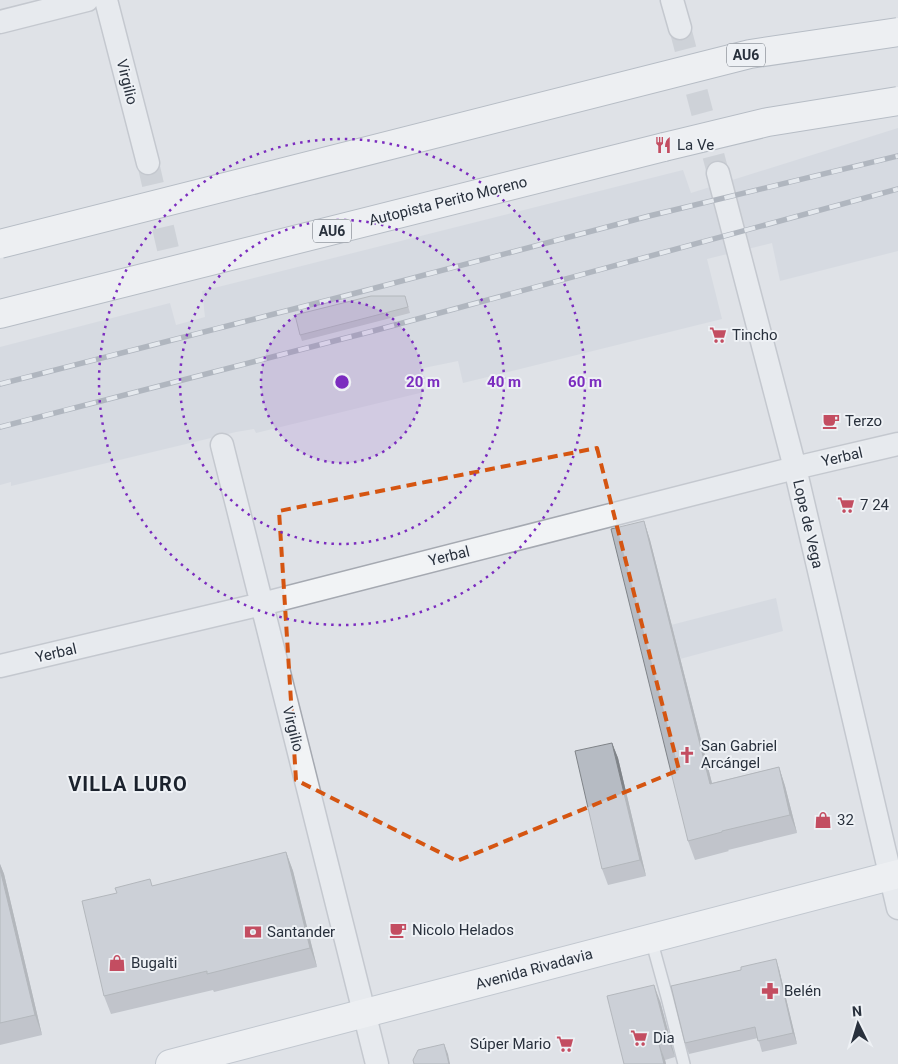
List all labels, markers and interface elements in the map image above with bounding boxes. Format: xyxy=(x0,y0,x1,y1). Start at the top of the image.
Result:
road number: AU6 xyxy=(727,44,765,66)
street label: Virgilio xyxy=(113,57,141,107)
restaurant icon: La Ve xyxy=(653,135,673,155)
place label: La Ve xyxy=(677,136,714,154)
street label: Autopista Perito Moreno xyxy=(367,173,529,229)
road number: AU6 xyxy=(313,220,351,242)
supermarket icon: Tincho xyxy=(708,325,728,345)
place label: Tincho xyxy=(732,326,778,344)
centre of rings xyxy=(333,373,351,391)
text: 20 m xyxy=(406,373,440,391)
text: 40 m xyxy=(487,373,521,391)
text: 60 m xyxy=(568,373,602,391)
cafe icon: Terzo xyxy=(821,411,841,431)
place label: Terzo xyxy=(845,412,882,430)
street label: Yerbal xyxy=(820,444,864,470)
street label: Lope de Vega xyxy=(789,478,827,570)
supermarket icon: 7 24 xyxy=(836,495,856,515)
place label: 7 24 xyxy=(860,496,890,514)
street label: Yerbal xyxy=(427,542,471,570)
street label: Yerbal xyxy=(34,640,78,666)
street label: Virgilio xyxy=(279,704,307,754)
place label: San Gabriel Arcángel xyxy=(701,737,777,772)
church icon: San Gabriel Arcángel xyxy=(677,745,697,765)
district label: VILLA LURO xyxy=(68,772,188,796)
shop icon: 32 xyxy=(813,810,833,830)
place label: 32 xyxy=(837,811,854,829)
cafe icon: Nicolo Helados xyxy=(388,920,408,940)
place label: Nicolo Helados xyxy=(412,921,514,939)
bank icon: Santander xyxy=(243,922,263,942)
place label: Santander xyxy=(267,923,335,941)
street label: Avenida Rivadavia xyxy=(473,945,595,993)
shop icon: Bugalti xyxy=(107,953,127,973)
place label: Bugalti xyxy=(131,954,177,972)
pharmacy icon: Belén xyxy=(760,981,780,1001)
place label: Belén xyxy=(784,982,821,1000)
north arrow xyxy=(833,999,883,1049)
text: N xyxy=(851,1003,862,1019)
supermarket icon: Dia xyxy=(629,1028,649,1048)
place label: Dia xyxy=(653,1029,675,1047)
supermarket icon: Súper Mario xyxy=(555,1034,575,1054)
place label: Súper Mario xyxy=(470,1035,551,1053)

